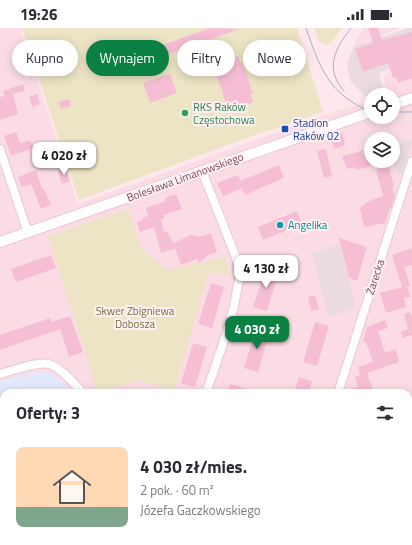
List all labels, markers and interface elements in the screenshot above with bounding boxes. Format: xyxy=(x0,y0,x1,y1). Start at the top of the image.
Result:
text: 19:26 xyxy=(20,3,57,26)
chip: Kupno xyxy=(12,40,78,76)
chip: Wynajem xyxy=(86,40,169,76)
chip: Filtry xyxy=(177,40,235,76)
chip: Nowe xyxy=(243,40,306,76)
map controls xyxy=(364,88,400,168)
button: locate xyxy=(364,88,400,124)
place label: RKS Raków Częstochowa xyxy=(193,99,255,128)
marker: RKS Raków Częstochowa xyxy=(180,108,190,118)
place label: Stadion Raków 02 xyxy=(293,115,339,144)
marker: Stadion Raków 02 xyxy=(280,124,290,134)
button: layers xyxy=(364,132,400,168)
pin: 4 020 zł xyxy=(23,142,105,176)
text: 4 020 zł xyxy=(41,145,87,165)
street label: Bolesława Limanowskiego xyxy=(124,148,246,206)
place label: Angelika xyxy=(288,217,328,233)
marker: Angelika xyxy=(275,220,285,230)
pin: 4 130 zł xyxy=(225,255,307,289)
street label: Żarecka xyxy=(362,257,388,297)
text: 4 130 zł xyxy=(243,258,289,278)
park label: Skwer Zbigniewa Dobosza xyxy=(96,303,175,332)
pin: 4 030 zł xyxy=(216,316,298,350)
text: 4 030 zł xyxy=(234,319,280,339)
text: Oferty: 3 xyxy=(16,400,80,426)
icon: filters xyxy=(374,402,396,424)
text: 4 030 zł/mies. xyxy=(140,454,247,480)
icon: home xyxy=(48,463,96,511)
text: 2 pok. · 60 m² xyxy=(140,480,213,500)
text: Józefa Gaczkowskiego xyxy=(140,500,261,520)

